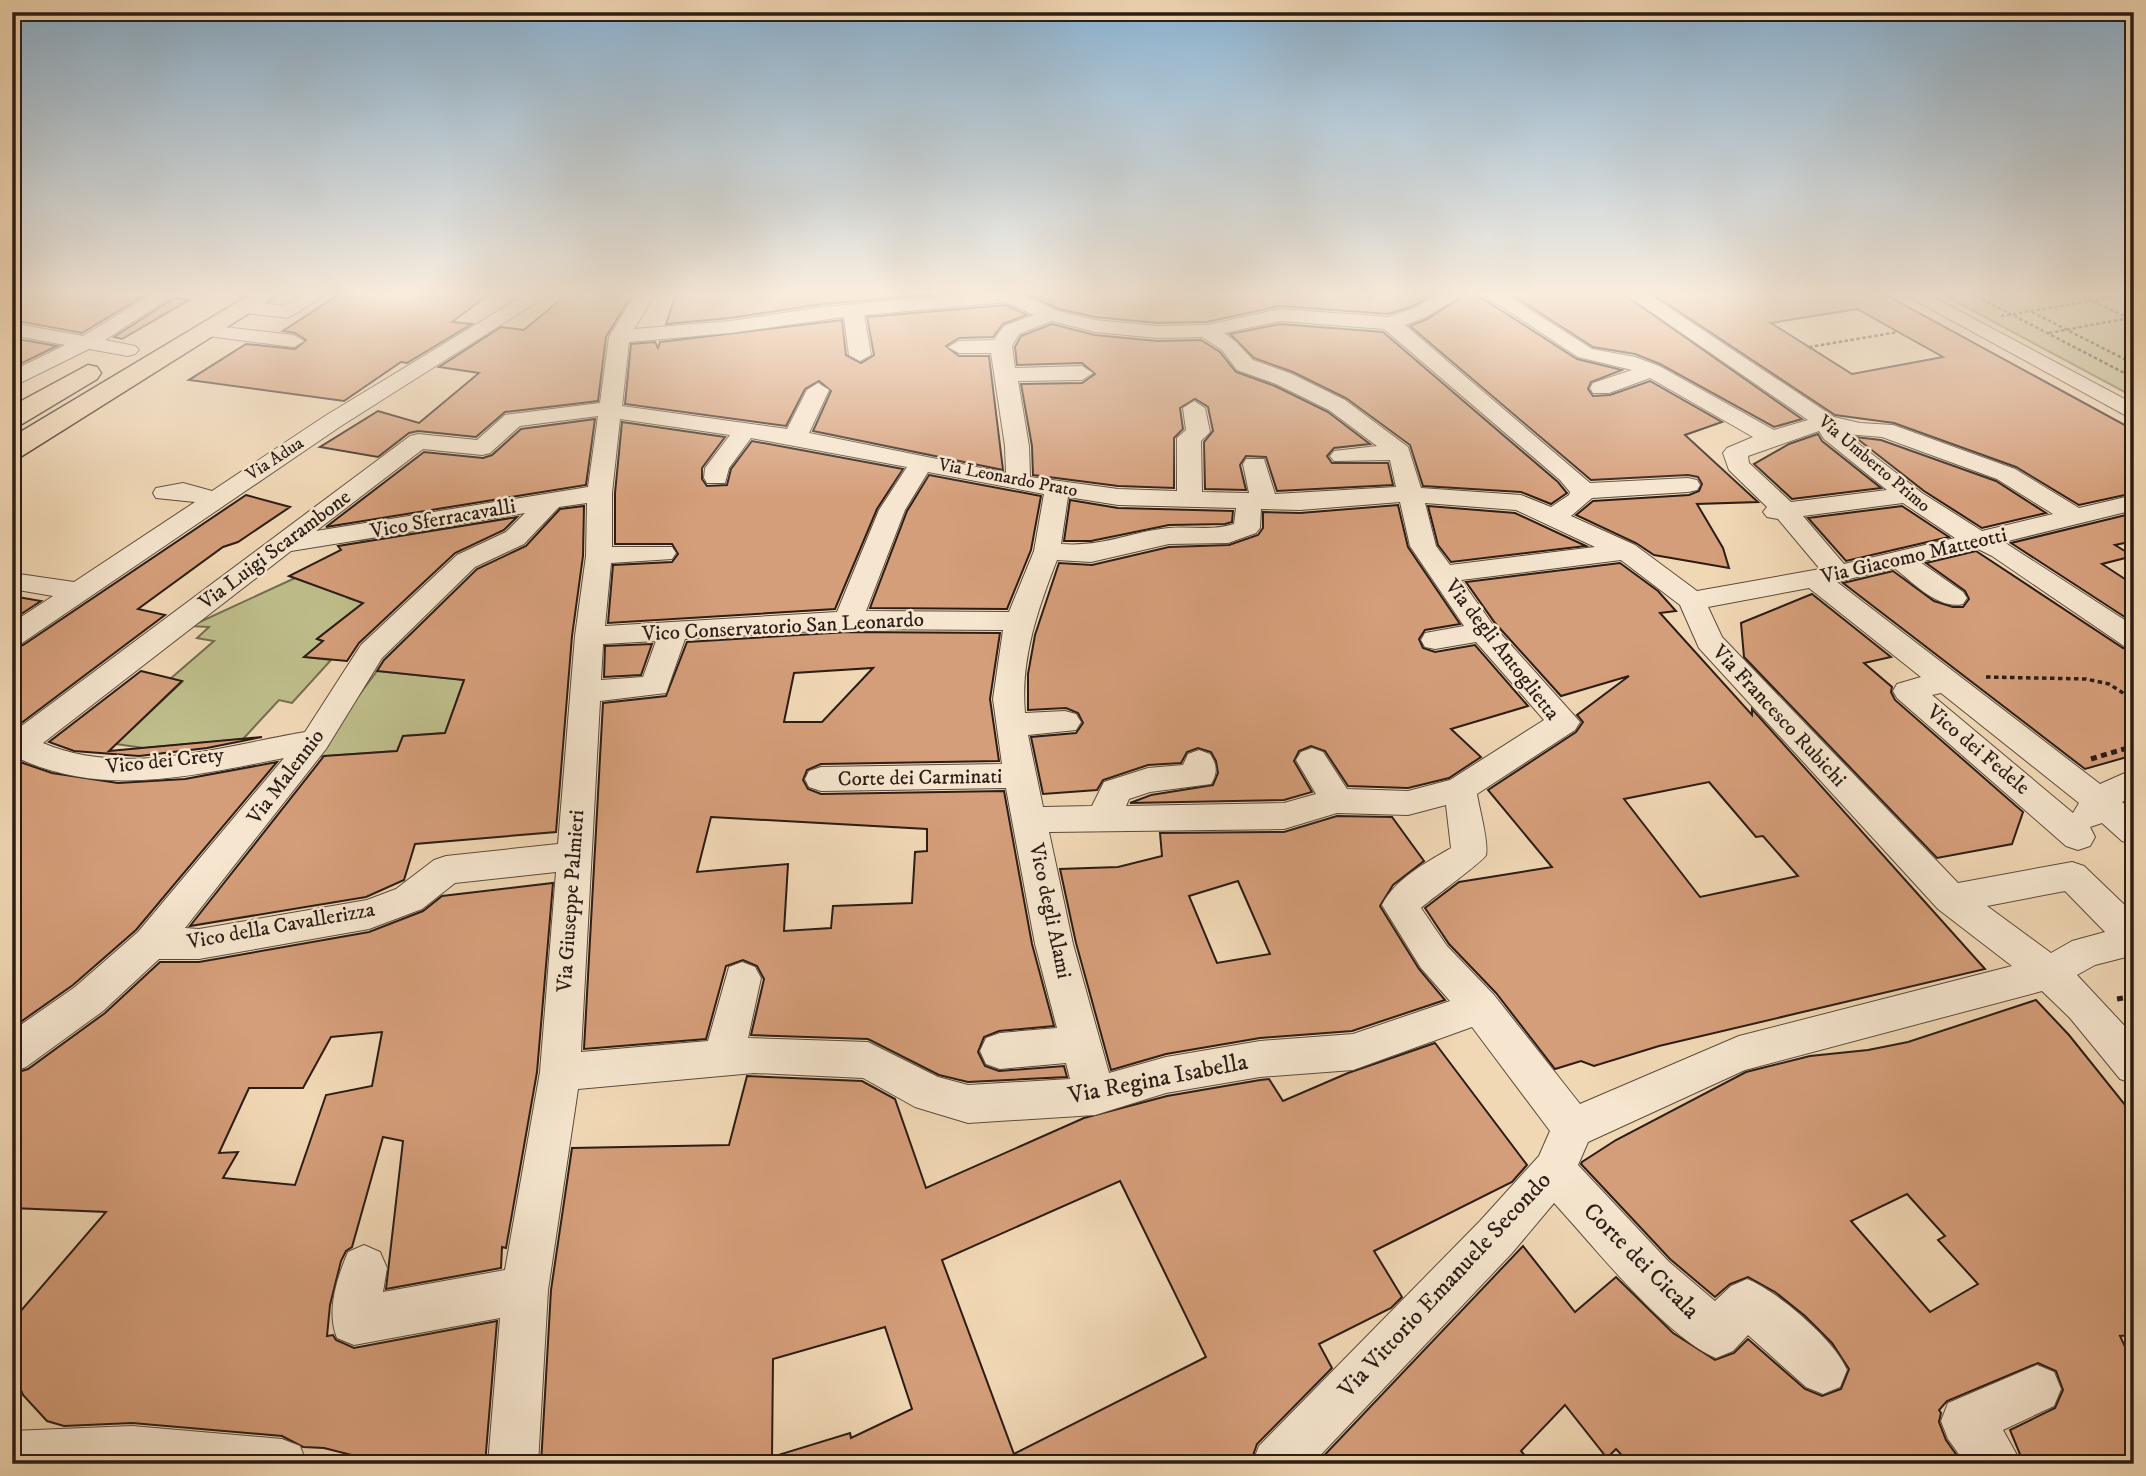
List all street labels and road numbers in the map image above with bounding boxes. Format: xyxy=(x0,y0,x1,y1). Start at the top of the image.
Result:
street label: Via Umberto Primo xyxy=(1813,410,1935,517)
street label: Via Adua xyxy=(241,432,308,486)
street label: Via Leonardo Prato xyxy=(936,454,1080,502)
street label: Via Luigi Scarambone xyxy=(193,484,356,616)
street label: Vico Sferracavalli xyxy=(367,493,518,545)
street label: Via Giacomo Matteotti xyxy=(1818,522,2009,590)
street label: Via degli Antoglietta xyxy=(1438,574,1565,726)
street label: Vico Conservatorio San Leonardo xyxy=(640,607,925,647)
street label: Via Francesco Rubichi xyxy=(1706,639,1852,792)
street label: Vico dei Fedele xyxy=(1920,699,2035,801)
street label: Via Malennio xyxy=(241,724,330,831)
street label: Vico dei Crety xyxy=(104,742,226,780)
street label: Corte dei Carminati xyxy=(837,764,1003,792)
street label: Via Giuseppe Palmieri xyxy=(552,809,590,994)
street label: Vico degli Alami xyxy=(1023,840,1077,981)
street label: Vico della Cavallerizza xyxy=(184,897,377,955)
street label: Via Regina Isabella xyxy=(1065,1047,1251,1111)
street label: Via Vittorio Emanuele Secondo xyxy=(1332,1166,1558,1405)
street label: Corte dei Cicala xyxy=(1576,1196,1706,1326)

